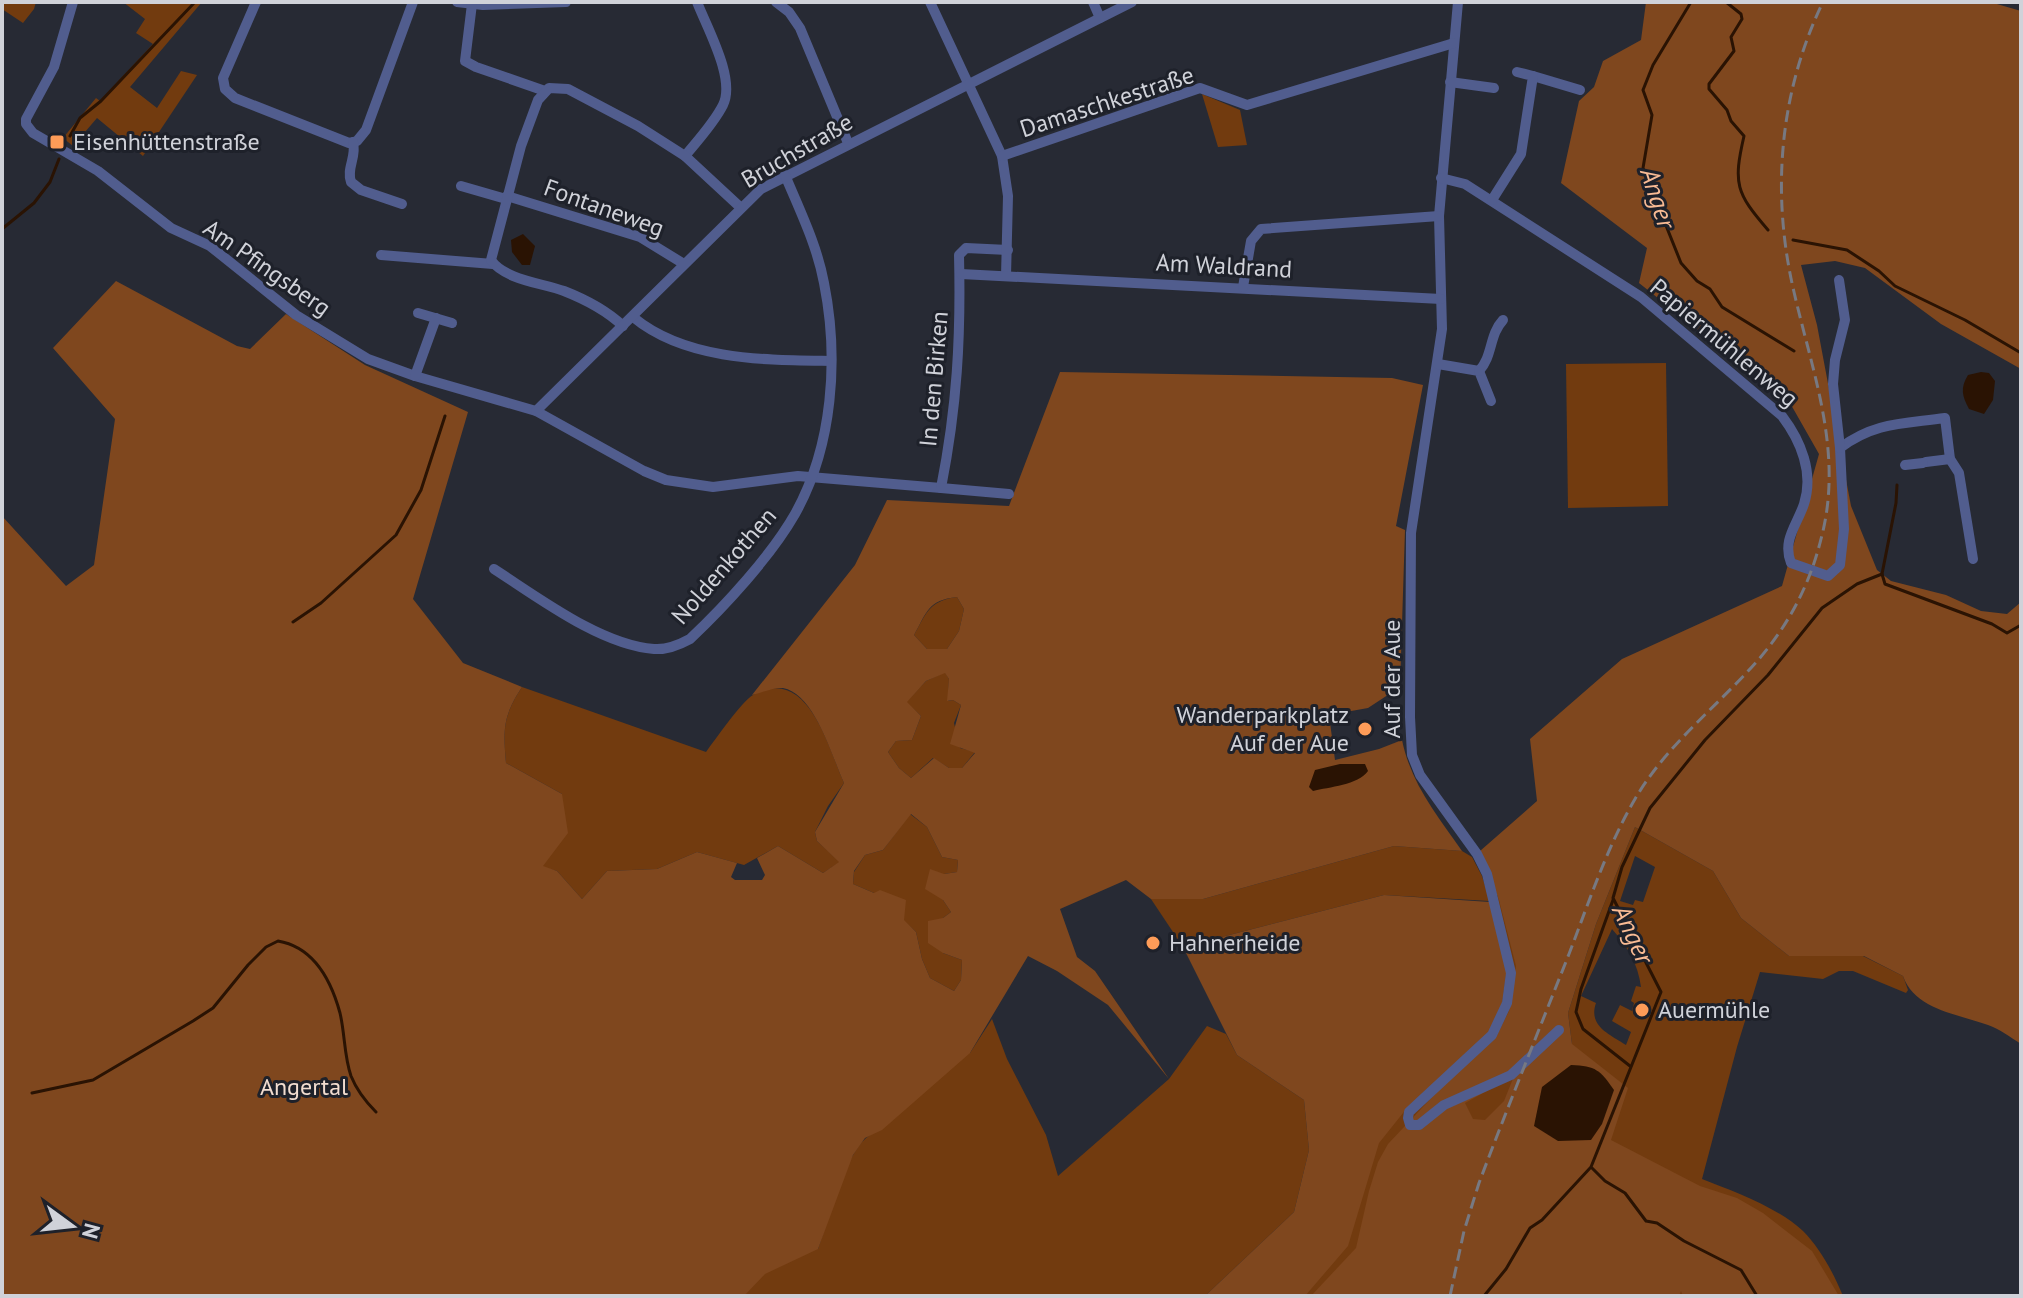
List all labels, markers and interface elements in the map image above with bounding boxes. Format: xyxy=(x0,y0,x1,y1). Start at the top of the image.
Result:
street label: Damaschkestraße xyxy=(1016,59,1198,144)
street label: Bruchstraße xyxy=(735,106,858,195)
place label: Eisenhüttenstraße xyxy=(73,126,260,157)
marker: Eisenhüttenstraße xyxy=(48,133,66,151)
water label: Anger xyxy=(1633,162,1684,234)
street label: Fontaneweg xyxy=(540,171,669,244)
street label: Am Pfingsberg xyxy=(198,212,337,323)
street label: Am Waldrand xyxy=(1155,246,1293,285)
street label: Papiermühlenweg xyxy=(1644,272,1805,414)
street label: In den Birken xyxy=(912,310,955,448)
street label: Noldenkothen xyxy=(664,501,783,631)
street label: Auf der Aue xyxy=(1376,619,1407,739)
place label: Wanderparkplatz Auf der Aue xyxy=(1177,699,1349,758)
marker: Wanderparkplatz Auf der Aue xyxy=(1356,720,1374,738)
water label: Anger xyxy=(1605,898,1662,970)
place label: Hahnerheide xyxy=(1169,927,1301,958)
marker: Hahnerheide xyxy=(1144,934,1162,952)
place label: Auermühle xyxy=(1658,994,1770,1025)
marker: Auermühle xyxy=(1633,1001,1651,1019)
park label: Angertal xyxy=(260,1071,348,1102)
north arrow xyxy=(32,1186,112,1266)
text: N xyxy=(76,1221,107,1242)

